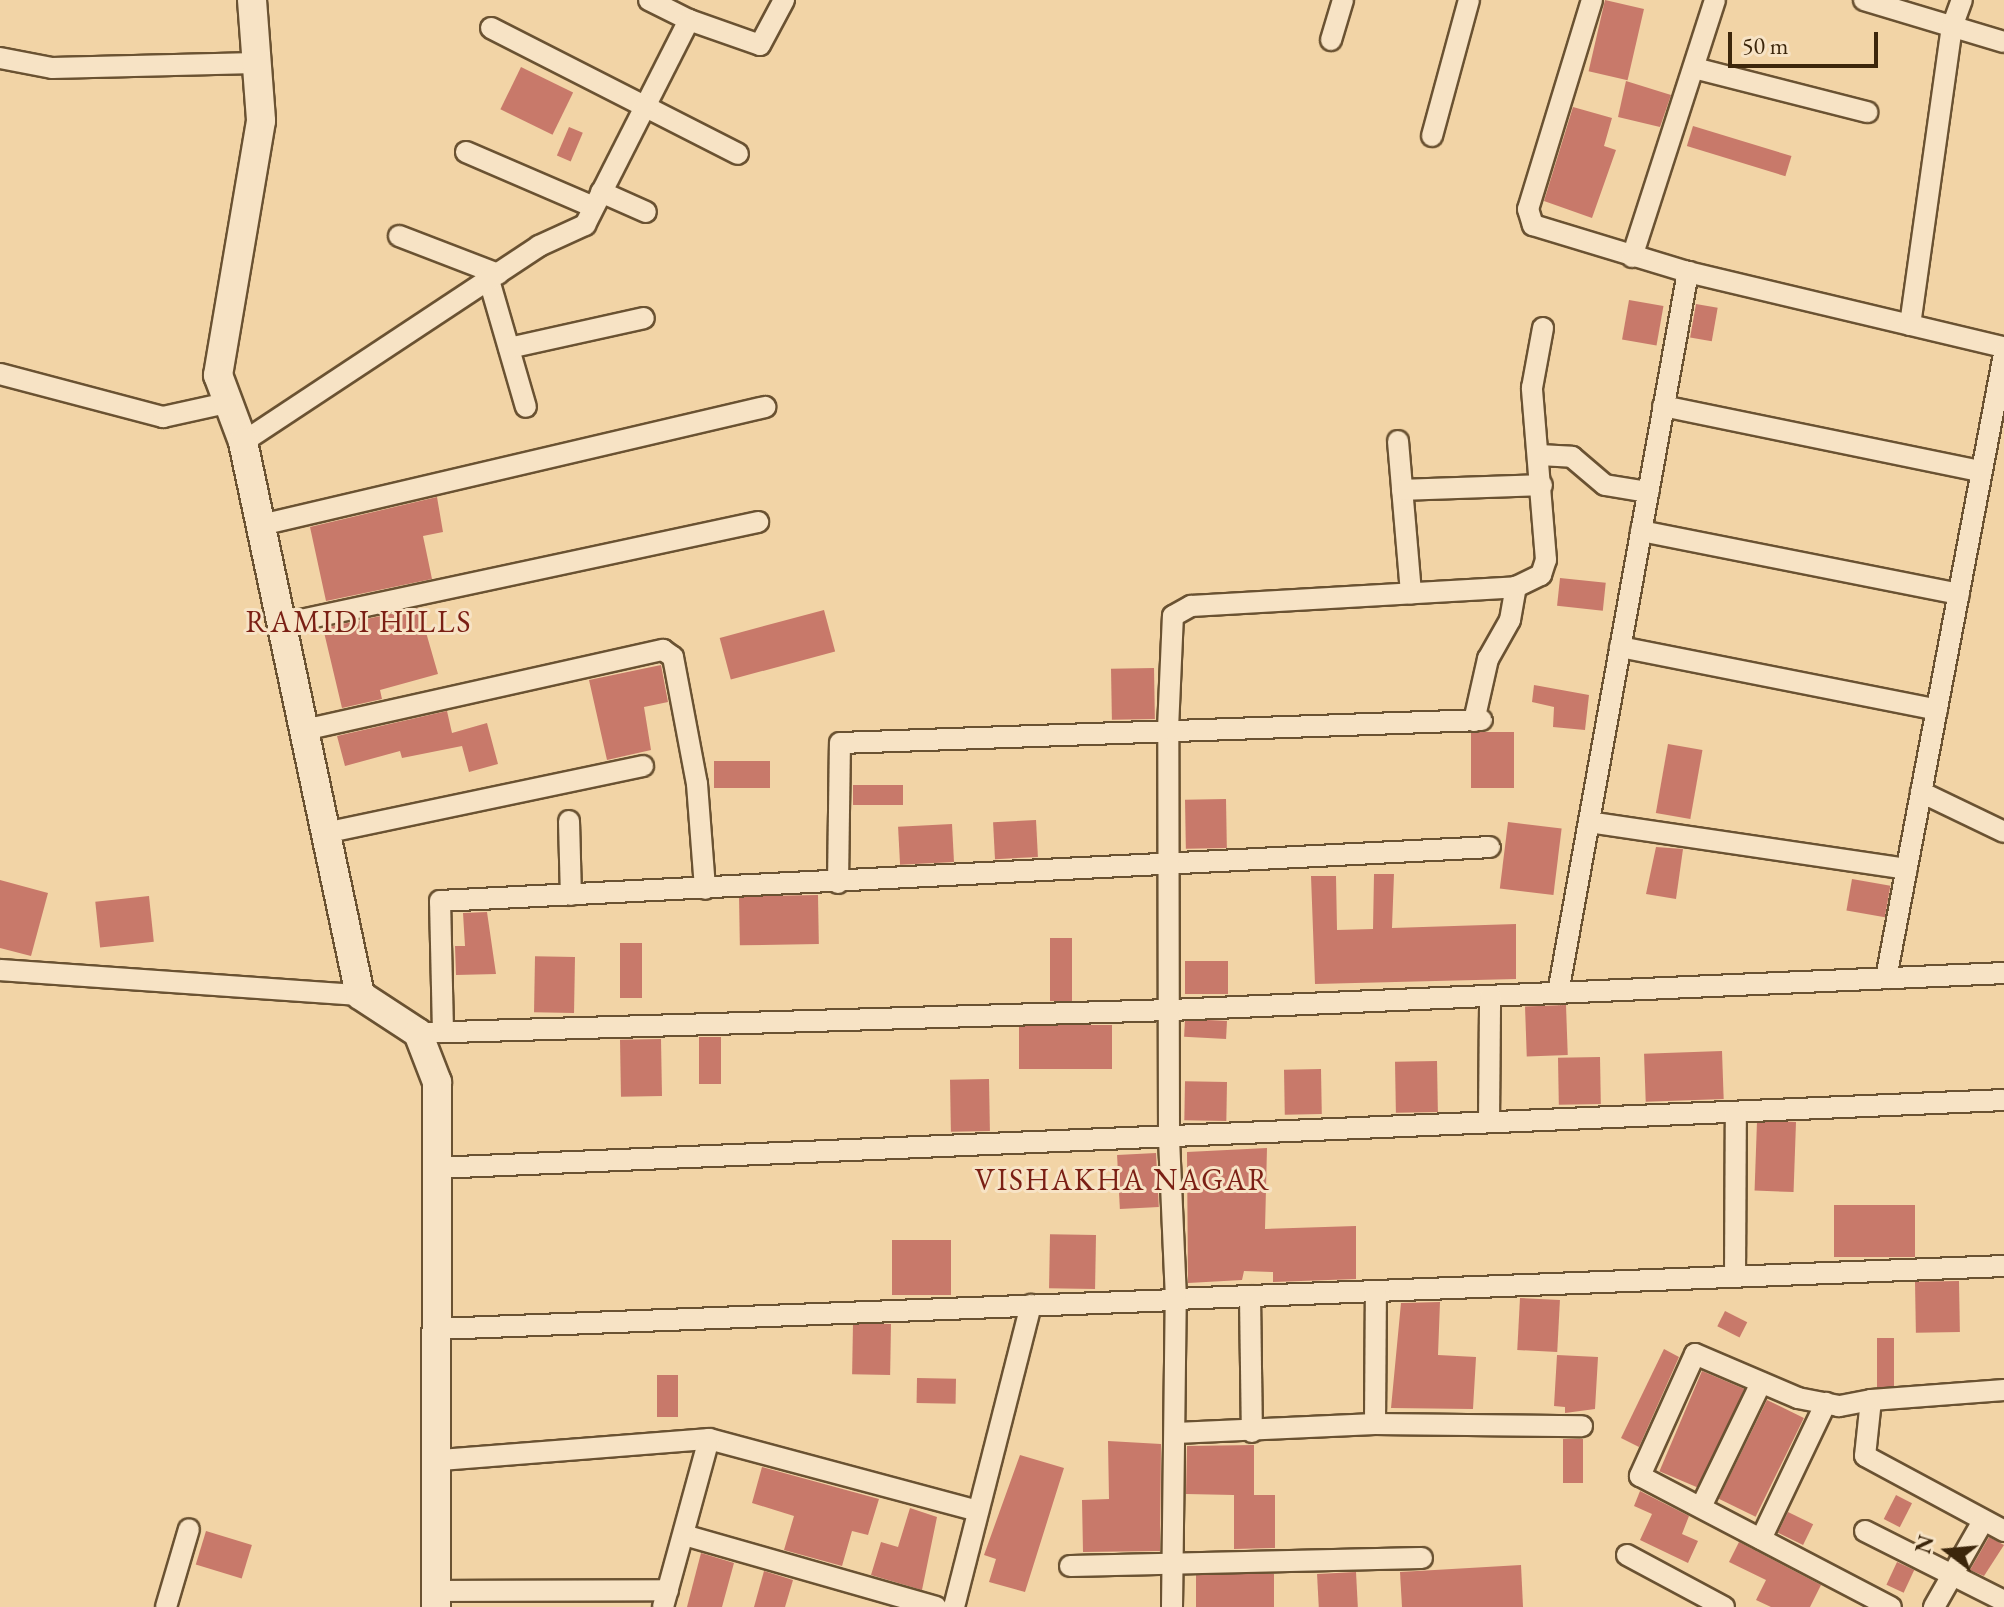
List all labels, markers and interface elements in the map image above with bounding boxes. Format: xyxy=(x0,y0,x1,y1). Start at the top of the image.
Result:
scale bar xyxy=(1732,16,1882,66)
text: 50 m xyxy=(1742,30,1789,61)
district label: RAMIDI HILLS xyxy=(246,604,472,640)
district label: VISHAKHA NAGAR xyxy=(975,1162,1271,1198)
north arrow xyxy=(1908,1511,1988,1591)
text: N xyxy=(1908,1532,1941,1557)

